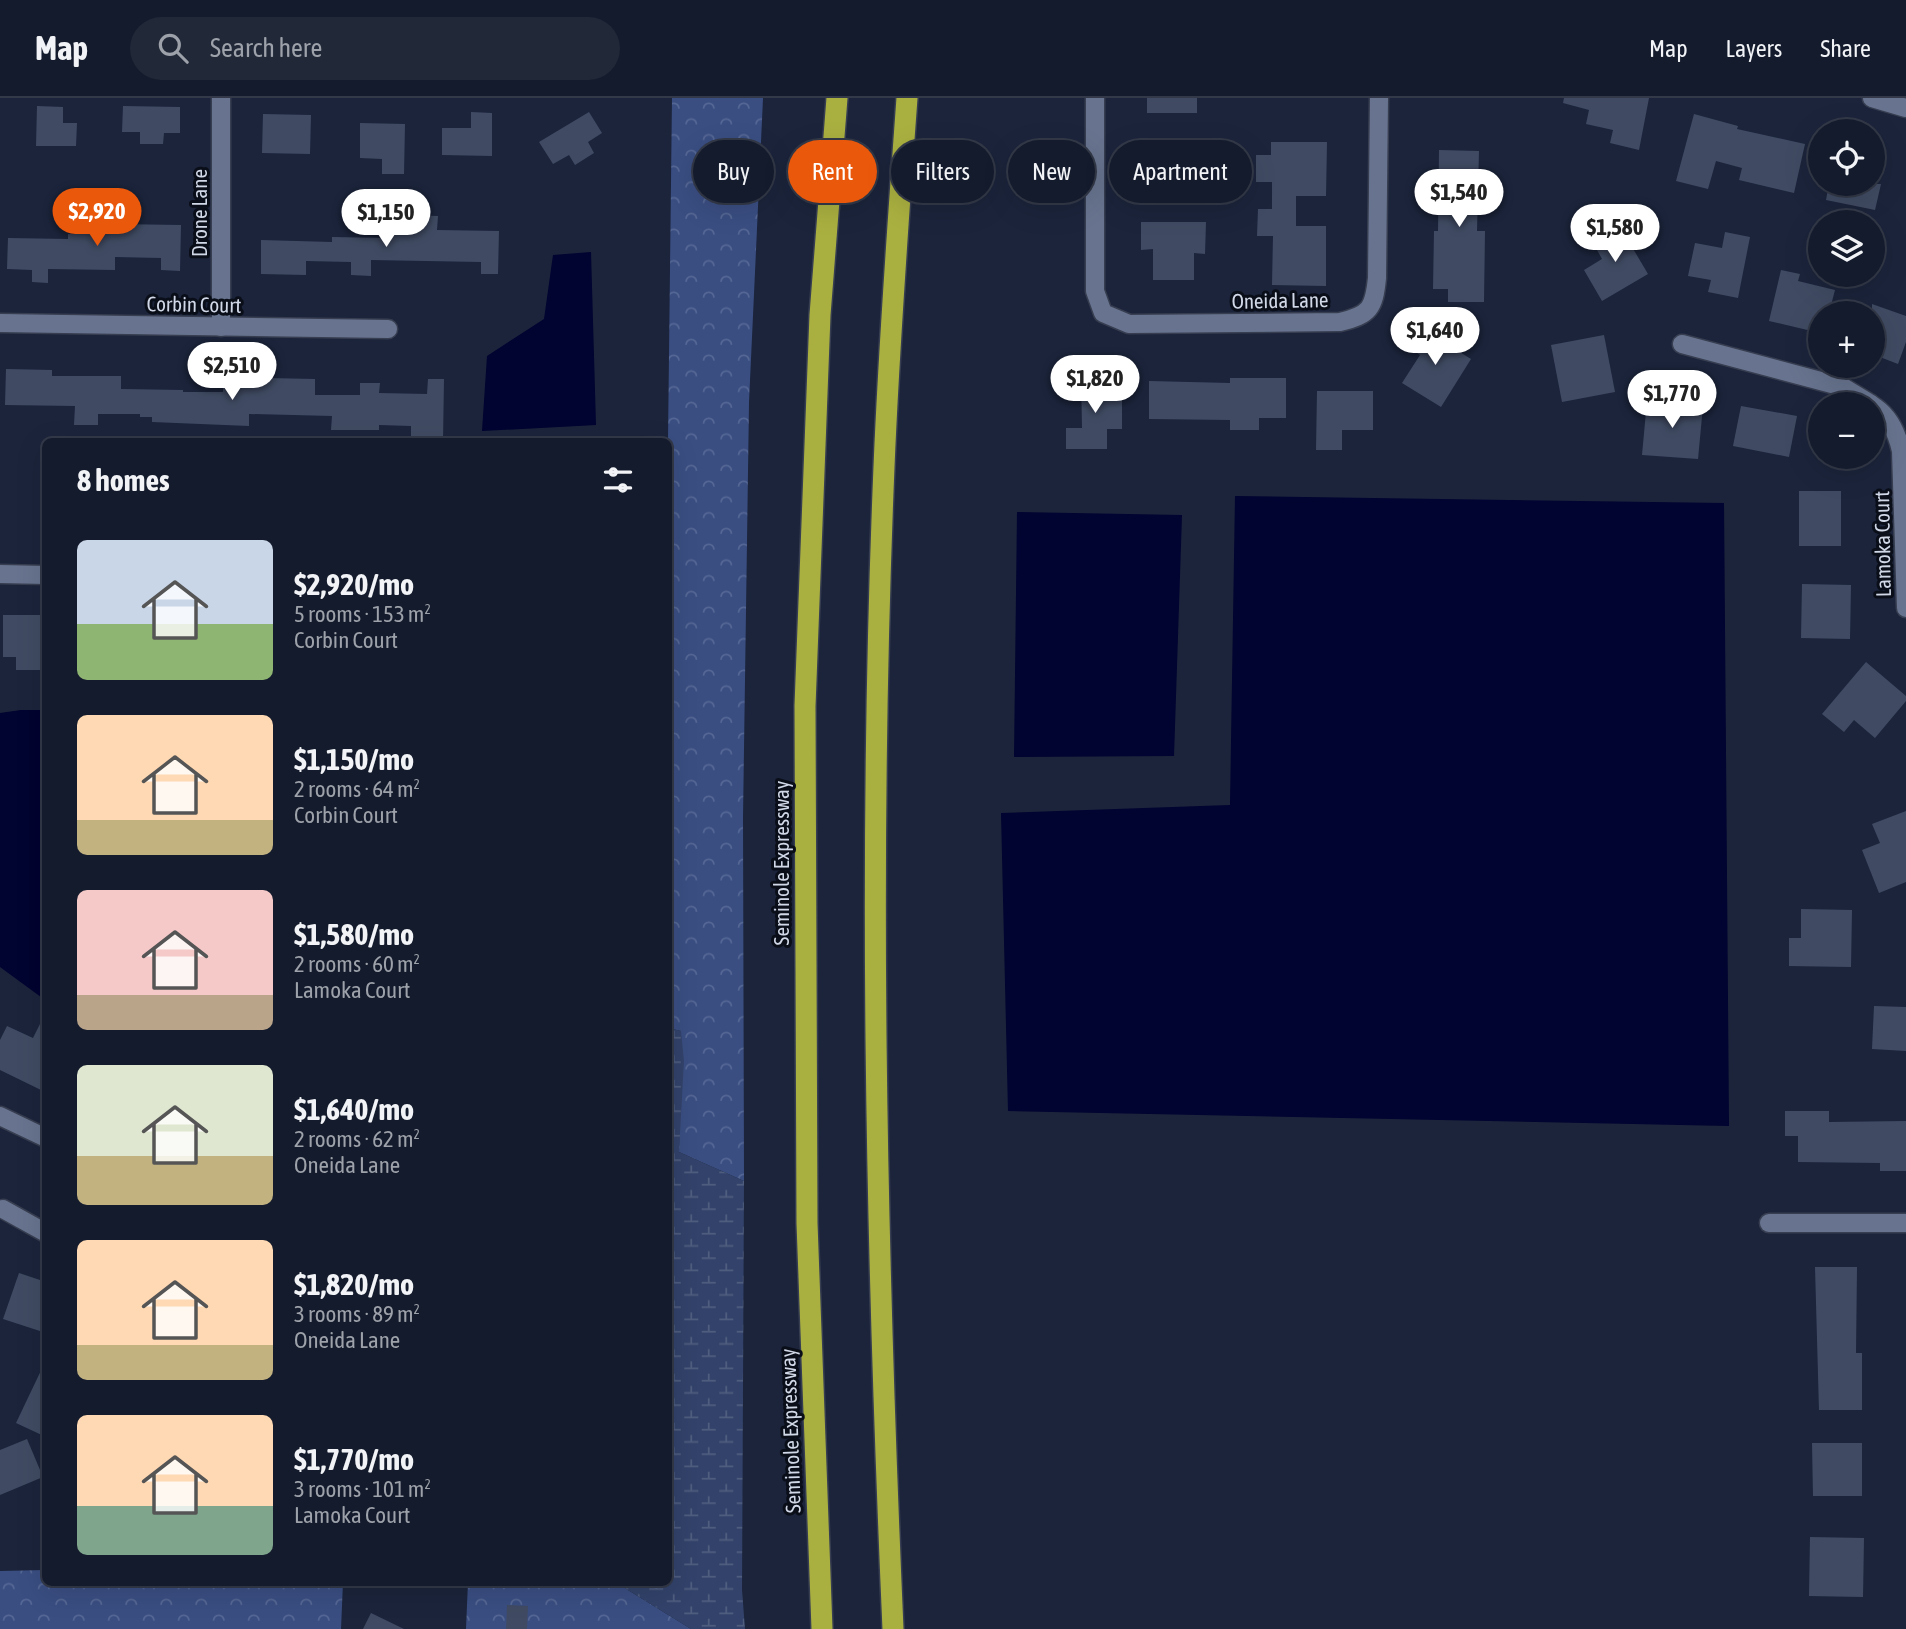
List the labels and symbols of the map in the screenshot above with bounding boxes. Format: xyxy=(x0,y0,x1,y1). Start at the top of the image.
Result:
street label: Drone Lane xyxy=(187,169,211,257)
pin: $1,540 xyxy=(1402,170,1516,229)
pin: $2,920 xyxy=(40,188,154,248)
pin: $1,150 xyxy=(329,190,443,249)
pin: $1,580 xyxy=(1558,204,1672,264)
street label: Oneida Lane xyxy=(1231,287,1329,313)
street label: Corbin Court xyxy=(146,291,242,317)
pin: $1,640 xyxy=(1378,308,1492,367)
pin: $2,510 xyxy=(175,342,289,402)
pin: $1,820 xyxy=(1038,356,1152,415)
pin: $1,770 xyxy=(1615,370,1729,430)
street label: Lamoka Court xyxy=(1869,491,1895,597)
street label: Seminole Expressway xyxy=(769,780,793,945)
street label: Seminole Expressway xyxy=(775,1348,805,1514)

